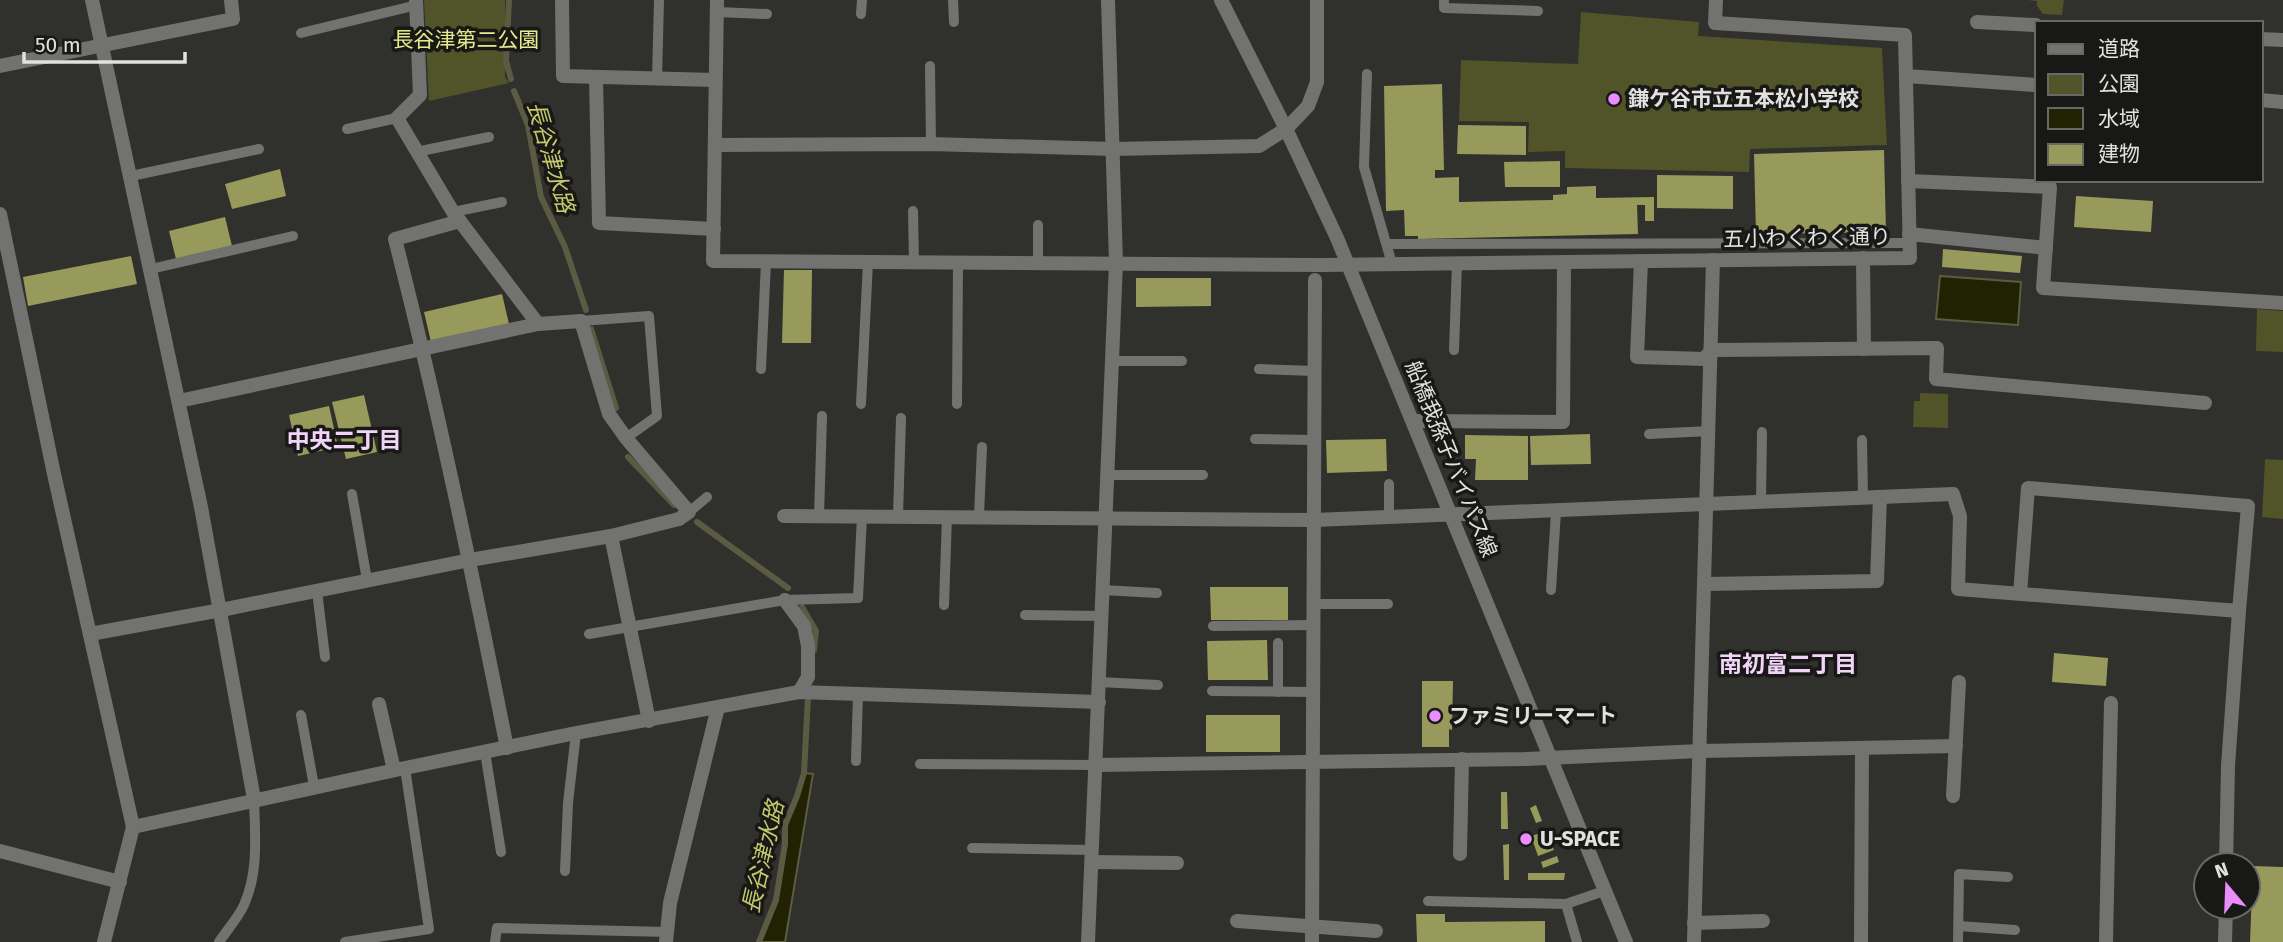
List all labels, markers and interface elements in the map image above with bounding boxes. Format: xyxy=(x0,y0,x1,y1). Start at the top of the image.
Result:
scale bar xyxy=(24,21,186,65)
legend xyxy=(2035,21,2262,182)
park label: 長谷津第二公園 xyxy=(393,27,540,53)
text: 50 m xyxy=(35,32,81,58)
text: 道路 xyxy=(2098,36,2140,62)
text: 公園 xyxy=(2098,71,2140,97)
place label: 鎌ケ谷市立五本松小学校 xyxy=(1628,86,1859,112)
marker: 鎌ケ谷市立五本松小学校 xyxy=(1606,91,1622,107)
water label: 長谷津水路 xyxy=(522,98,581,218)
text: 水域 xyxy=(2098,106,2140,132)
text: 建物 xyxy=(2098,141,2140,167)
street label: 五小わくわく通り xyxy=(1723,224,1891,252)
street label: 船橋我孫子バイパス線 xyxy=(1400,357,1502,561)
district label: 中央二丁目 xyxy=(287,426,402,454)
district label: 南初富二丁目 xyxy=(1719,650,1857,678)
place label: ファミリーマート xyxy=(1449,703,1617,729)
marker: ファミリーマート xyxy=(1427,708,1443,724)
water label: 長谷津水路 xyxy=(736,796,790,916)
place label: U-SPACE xyxy=(1540,826,1620,852)
marker: U-SPACE xyxy=(1518,831,1534,847)
north arrow xyxy=(2192,851,2262,921)
text: N xyxy=(2212,857,2231,883)

